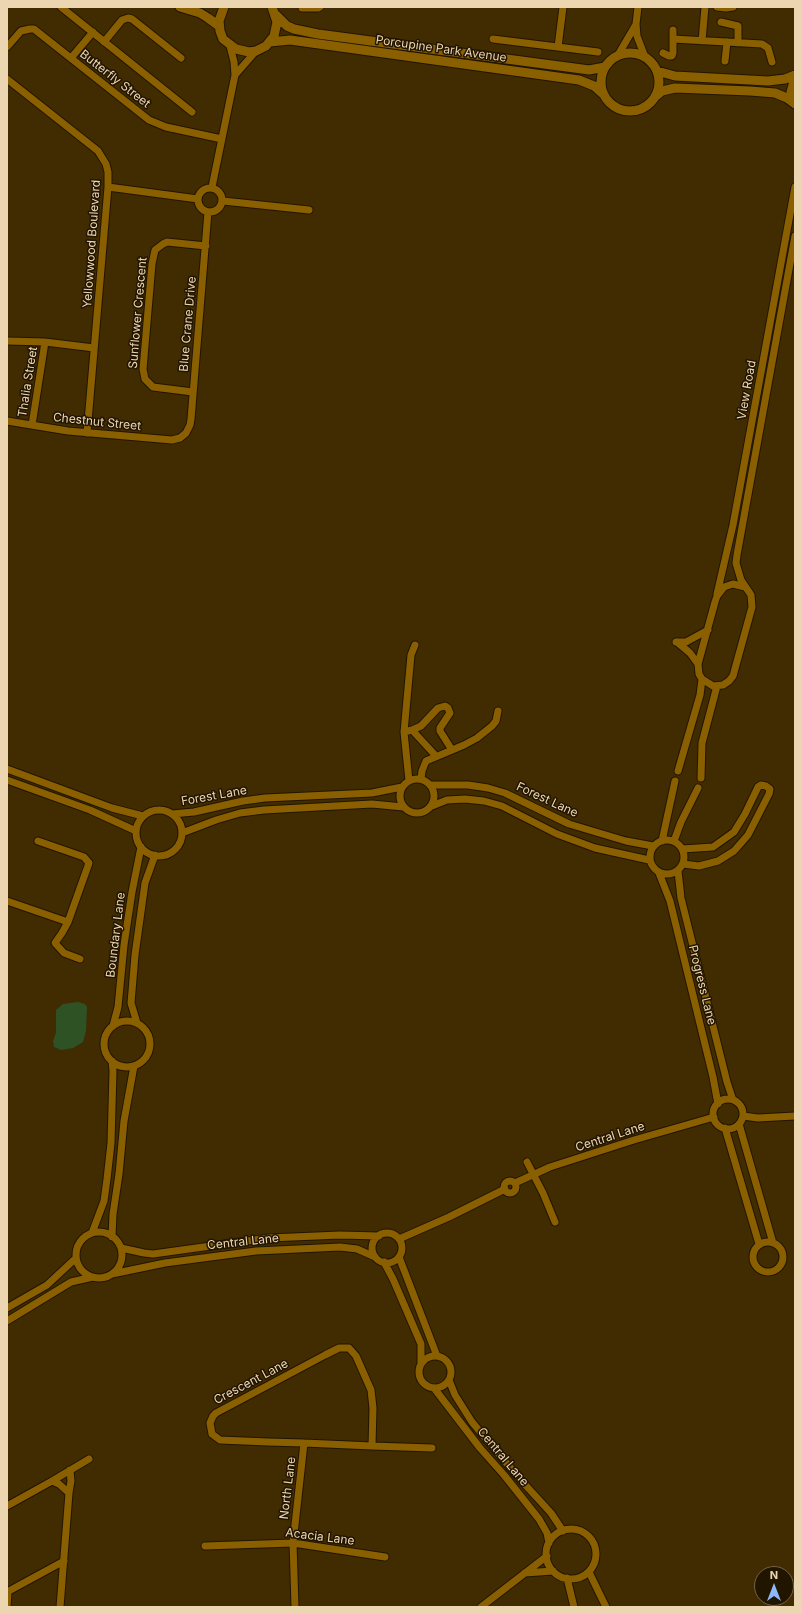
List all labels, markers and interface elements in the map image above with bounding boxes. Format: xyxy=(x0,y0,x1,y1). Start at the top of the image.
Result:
street label: Porcupine Park Avenue xyxy=(375,33,507,65)
street label: Butterfly Street xyxy=(77,47,153,111)
street label: Yellowwood Boulevard xyxy=(80,179,104,309)
street label: Sunflower Crescent xyxy=(126,257,150,369)
street label: Blue Crane Drive xyxy=(177,276,199,372)
street label: Thalia Street xyxy=(15,346,41,418)
street label: View Road xyxy=(735,359,759,421)
street label: Chestnut Street xyxy=(52,410,142,434)
street label: Forest Lane xyxy=(514,779,580,821)
street label: Forest Lane xyxy=(180,783,248,809)
street label: Boundary Lane xyxy=(104,892,128,978)
street label: Progress Lane xyxy=(685,944,719,1026)
street label: Central Lane xyxy=(574,1119,646,1155)
street label: Central Lane xyxy=(206,1231,280,1253)
street label: Crescent Lane xyxy=(211,1356,291,1408)
street label: Central Lane xyxy=(474,1425,532,1489)
street label: North Lane xyxy=(277,1456,299,1520)
street label: Acacia Lane xyxy=(285,1526,355,1548)
north arrow xyxy=(754,1566,794,1606)
text: N xyxy=(770,1568,778,1582)

